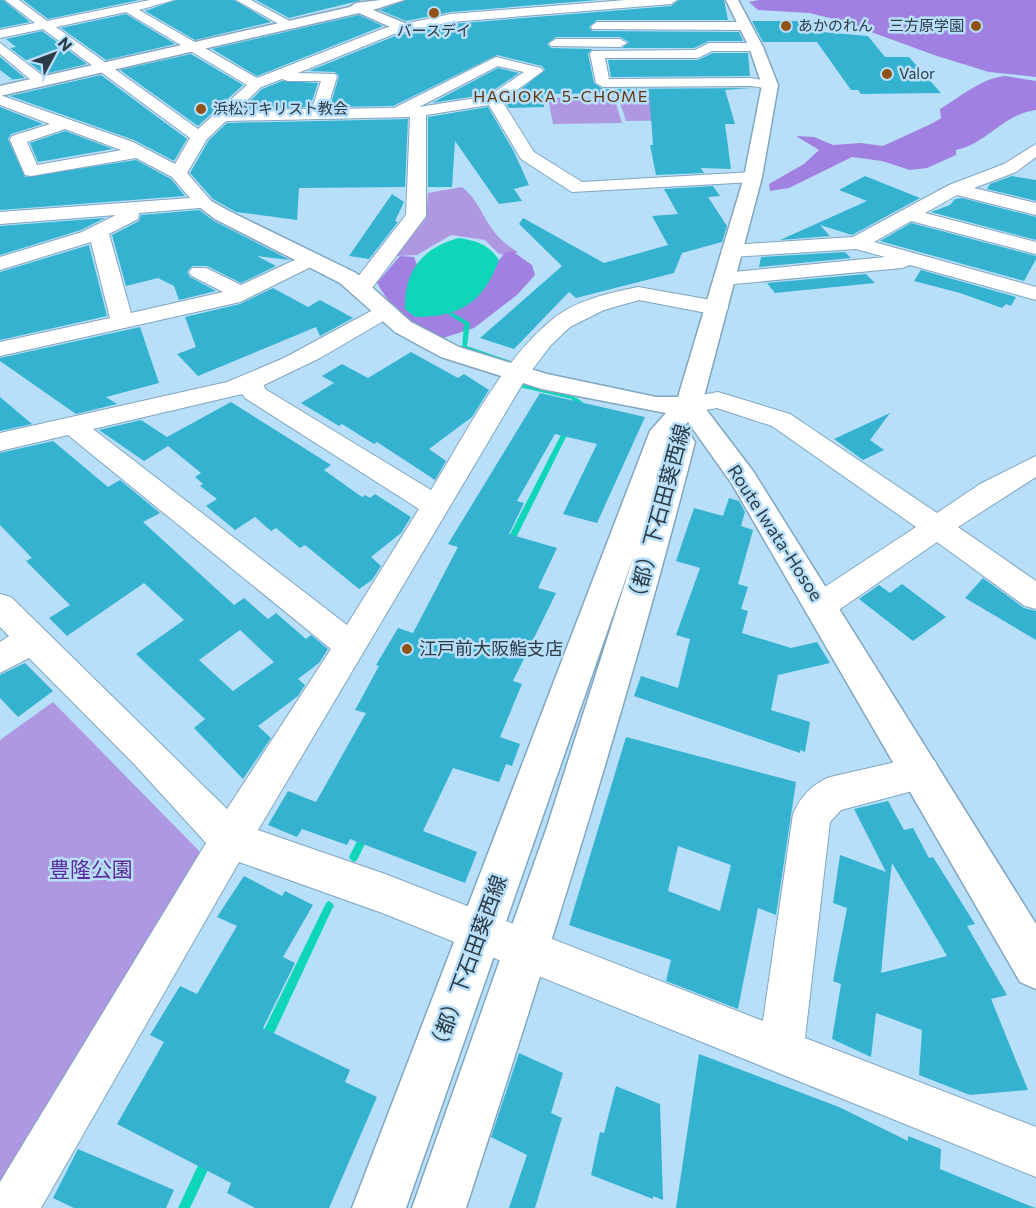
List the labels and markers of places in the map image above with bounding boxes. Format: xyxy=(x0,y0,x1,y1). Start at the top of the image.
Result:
marker: バースデイ xyxy=(427,6,441,20)
place label: あかのれん xyxy=(798,16,873,34)
place label: 三方原学園 xyxy=(889,16,964,34)
marker: あかのれん xyxy=(779,19,793,33)
marker: 三方原学園 xyxy=(969,19,983,33)
place label: バースデイ xyxy=(397,21,471,39)
place label: Valor xyxy=(899,64,935,82)
marker: Valor xyxy=(880,67,894,81)
place label: 浜松汀キリスト教会 xyxy=(213,99,348,117)
marker: 浜松汀キリスト教会 xyxy=(194,102,208,116)
place label: 江戸前大阪鮨支店 xyxy=(419,637,563,659)
marker: 江戸前大阪鮨支店 xyxy=(400,642,414,656)

